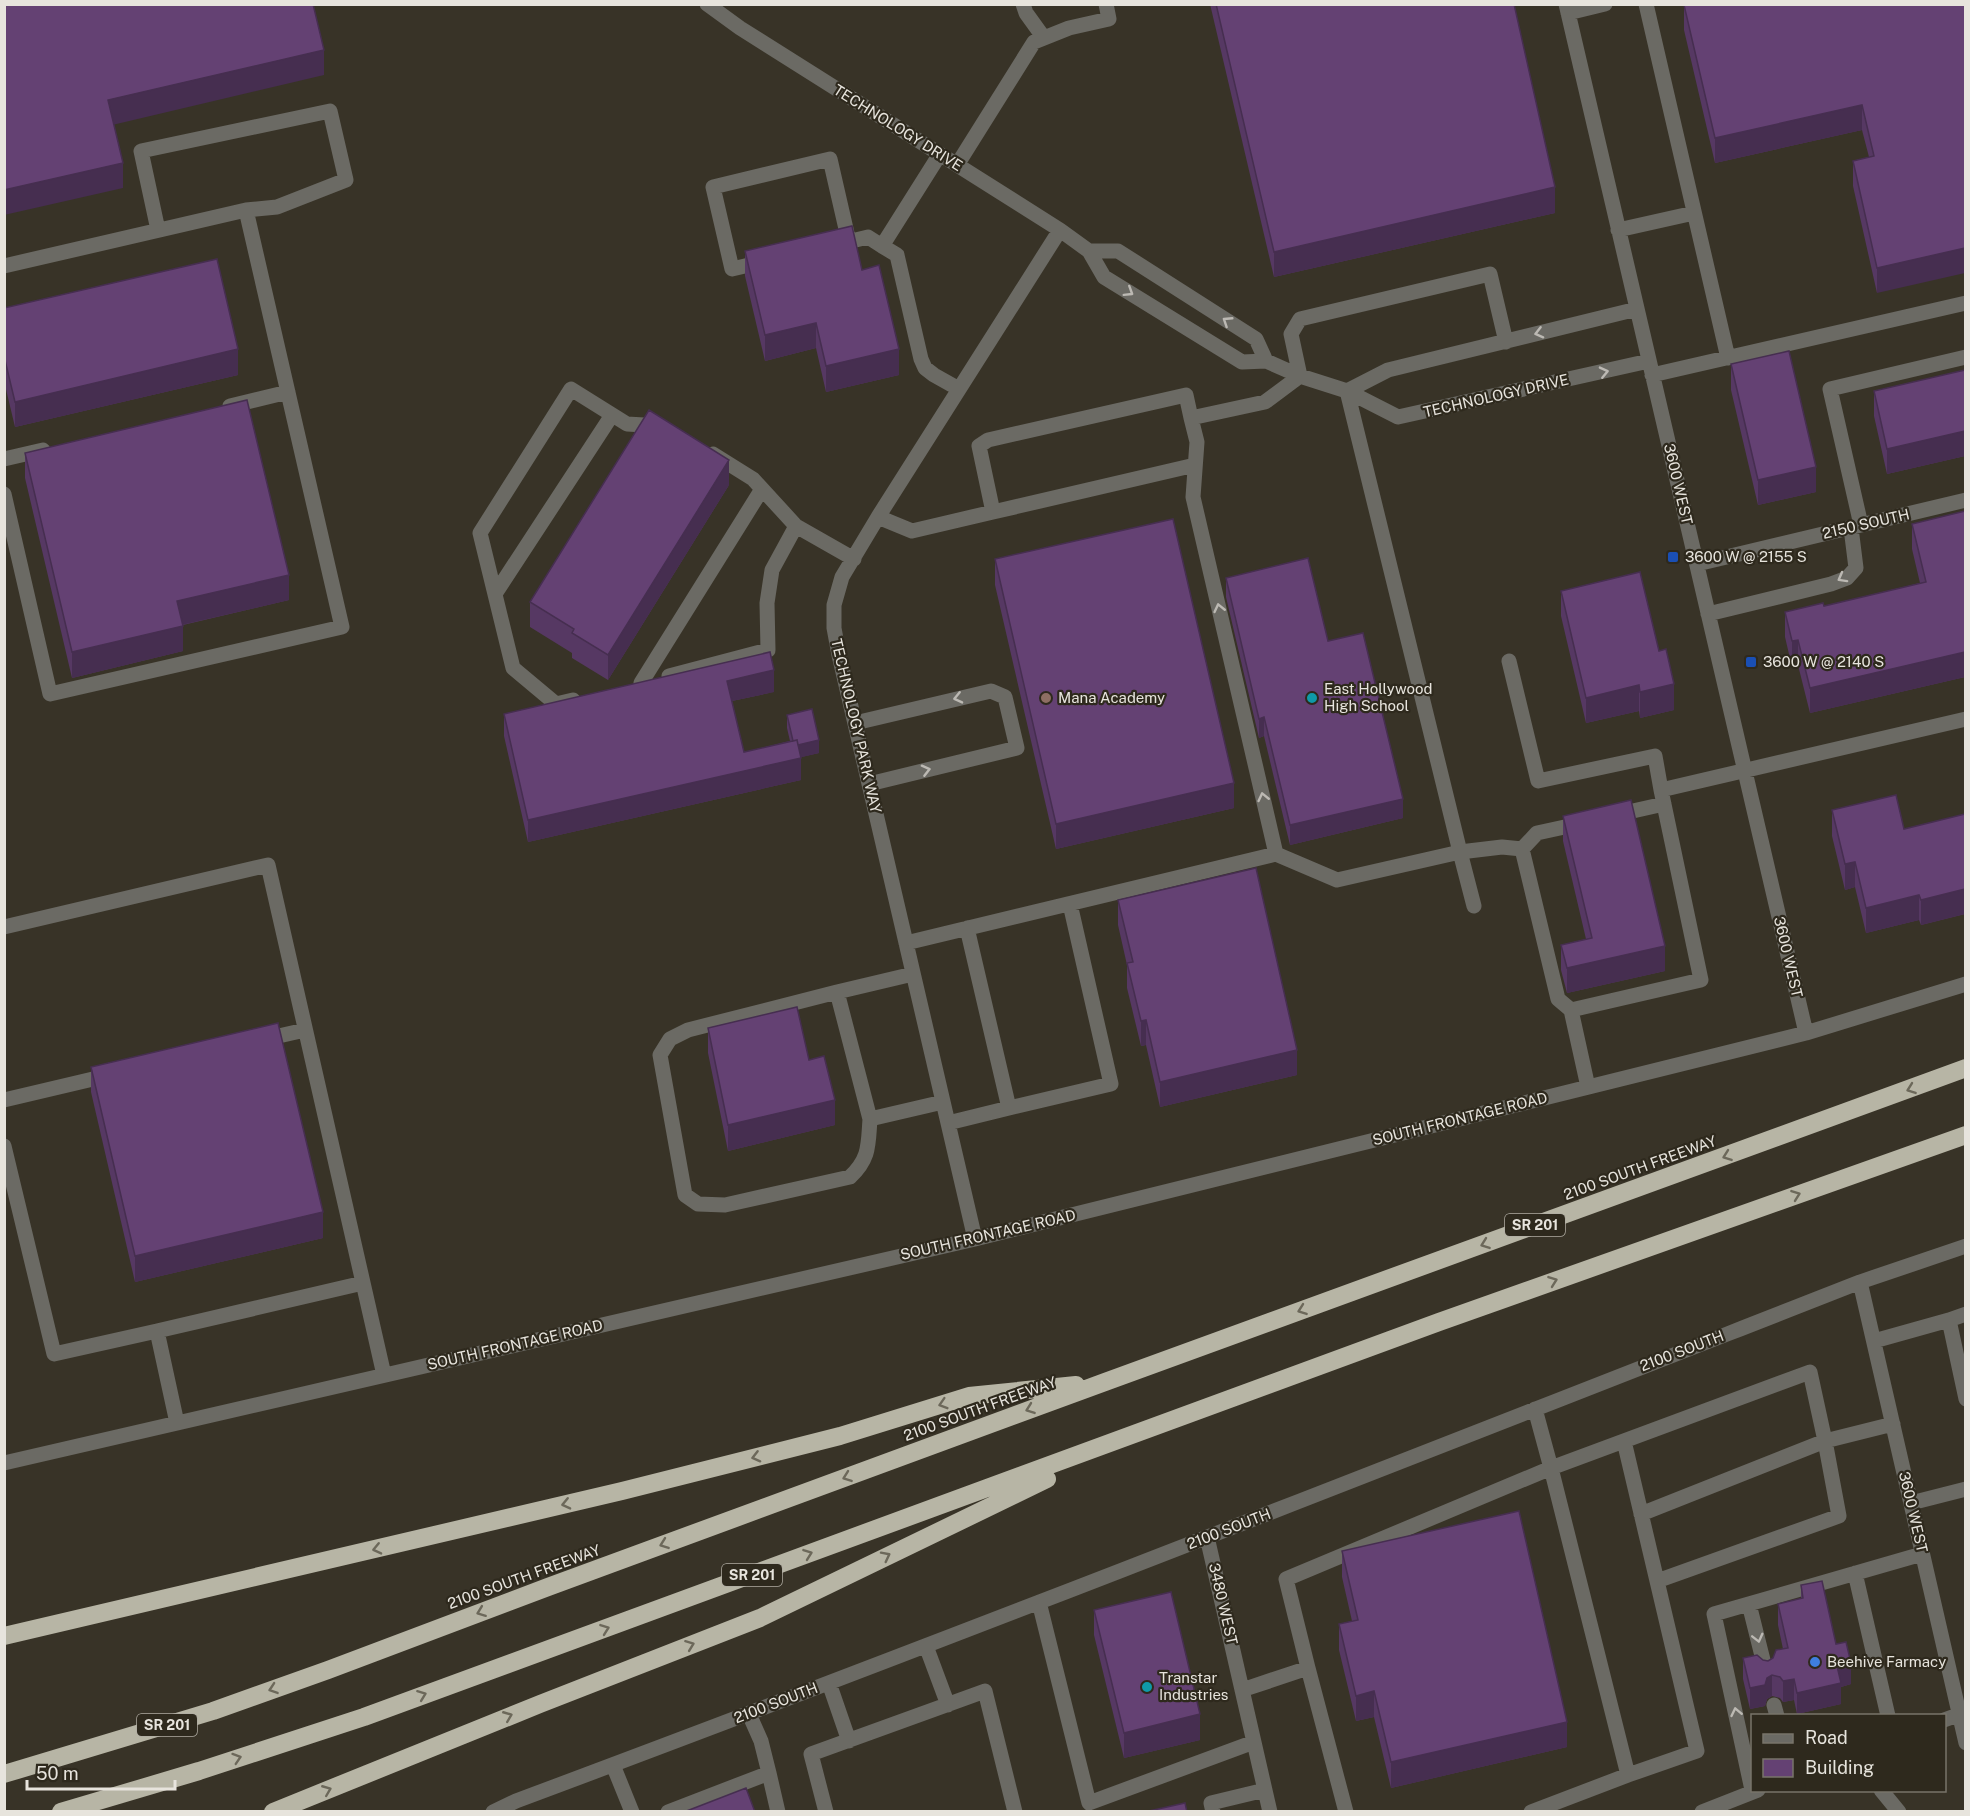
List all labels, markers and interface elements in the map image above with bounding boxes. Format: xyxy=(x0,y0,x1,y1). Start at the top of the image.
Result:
street label: TECHNOLOGY DRIVE xyxy=(831,81,966,174)
one-way arrow xyxy=(1123,284,1133,296)
one-way arrow xyxy=(1223,316,1233,328)
one-way arrow xyxy=(1535,326,1545,339)
one-way arrow xyxy=(1599,366,1609,379)
street label: TECHNOLOGY DRIVE xyxy=(1421,370,1570,421)
street label: 3600 WEST xyxy=(1661,442,1696,526)
street label: 2150 SOUTH xyxy=(1821,505,1911,542)
place label: 3600 W @ 2155 S xyxy=(1685,548,1807,565)
marker: 3600 W @ 2155 S xyxy=(1666,550,1680,564)
one-way arrow xyxy=(1838,571,1848,582)
one-way arrow xyxy=(1213,603,1226,613)
street label: TECHNOLOGY PARK WAY xyxy=(828,637,885,815)
place label: 3600 W @ 2140 S xyxy=(1763,653,1884,670)
marker: 3600 W @ 2140 S xyxy=(1744,655,1758,669)
place label: East Hollywood High School xyxy=(1324,680,1432,714)
place label: Mana Academy xyxy=(1058,689,1165,706)
one-way arrow xyxy=(953,691,963,704)
marker: Mana Academy xyxy=(1039,691,1053,705)
marker: East Hollywood High School xyxy=(1305,691,1319,705)
one-way arrow xyxy=(921,764,931,777)
one-way arrow xyxy=(1257,793,1270,803)
street label: 3600 WEST xyxy=(1771,915,1806,999)
one-way arrow xyxy=(1906,1081,1916,1094)
street label: SOUTH FRONTAGE ROAD xyxy=(1371,1089,1549,1148)
street label: 2100 SOUTH FREEWAY xyxy=(1561,1132,1718,1203)
one-way arrow xyxy=(1723,1148,1733,1161)
one-way arrow xyxy=(1790,1189,1801,1202)
street label: SOUTH FRONTAGE ROAD xyxy=(898,1206,1077,1263)
road number: SR 201 xyxy=(1505,1214,1565,1236)
one-way arrow xyxy=(1480,1236,1491,1249)
one-way arrow xyxy=(1547,1276,1558,1289)
one-way arrow xyxy=(1297,1303,1308,1316)
street label: SOUTH FRONTAGE ROAD xyxy=(425,1316,604,1373)
street label: 2100 SOUTH xyxy=(1637,1327,1726,1374)
street label: 2100 SOUTH FREEWAY xyxy=(901,1373,1058,1444)
one-way arrow xyxy=(938,1397,949,1409)
one-way arrow xyxy=(1025,1402,1036,1415)
one-way arrow xyxy=(751,1450,761,1463)
one-way arrow xyxy=(842,1469,853,1482)
street label: 3600 WEST xyxy=(1896,1470,1931,1554)
one-way arrow xyxy=(562,1497,572,1510)
street label: 2100 SOUTH xyxy=(1184,1505,1273,1552)
one-way arrow xyxy=(659,1537,670,1549)
one-way arrow xyxy=(372,1541,382,1554)
street label: 2100 SOUTH FREEWAY xyxy=(445,1541,602,1612)
one-way arrow xyxy=(802,1549,813,1562)
one-way arrow xyxy=(880,1552,891,1564)
street label: 3480 WEST xyxy=(1206,1561,1241,1646)
road number: SR 201 xyxy=(722,1564,782,1586)
one-way arrow xyxy=(476,1604,487,1617)
one-way arrow xyxy=(599,1623,610,1636)
one-way arrow xyxy=(1750,1633,1763,1643)
one-way arrow xyxy=(683,1640,694,1652)
place label: Beehive Farmacy xyxy=(1827,1653,1946,1670)
marker: Beehive Farmacy xyxy=(1808,1655,1822,1669)
place label: Transtar Industries xyxy=(1159,1669,1228,1703)
street label: 2100 SOUTH xyxy=(731,1679,820,1726)
marker: Transtar Industries xyxy=(1140,1680,1154,1694)
one-way arrow xyxy=(268,1682,279,1695)
one-way arrow xyxy=(416,1690,426,1703)
one-way arrow xyxy=(1730,1707,1743,1717)
one-way arrow xyxy=(502,1711,513,1724)
road number: SR 201 xyxy=(137,1714,197,1736)
legend xyxy=(1751,1714,1946,1792)
text: Road xyxy=(1805,1727,1848,1748)
scale bar xyxy=(27,1753,176,1791)
one-way arrow xyxy=(231,1753,242,1766)
text: Building xyxy=(1805,1757,1874,1778)
text: 50 m xyxy=(36,1763,79,1784)
one-way arrow xyxy=(321,1785,332,1797)

